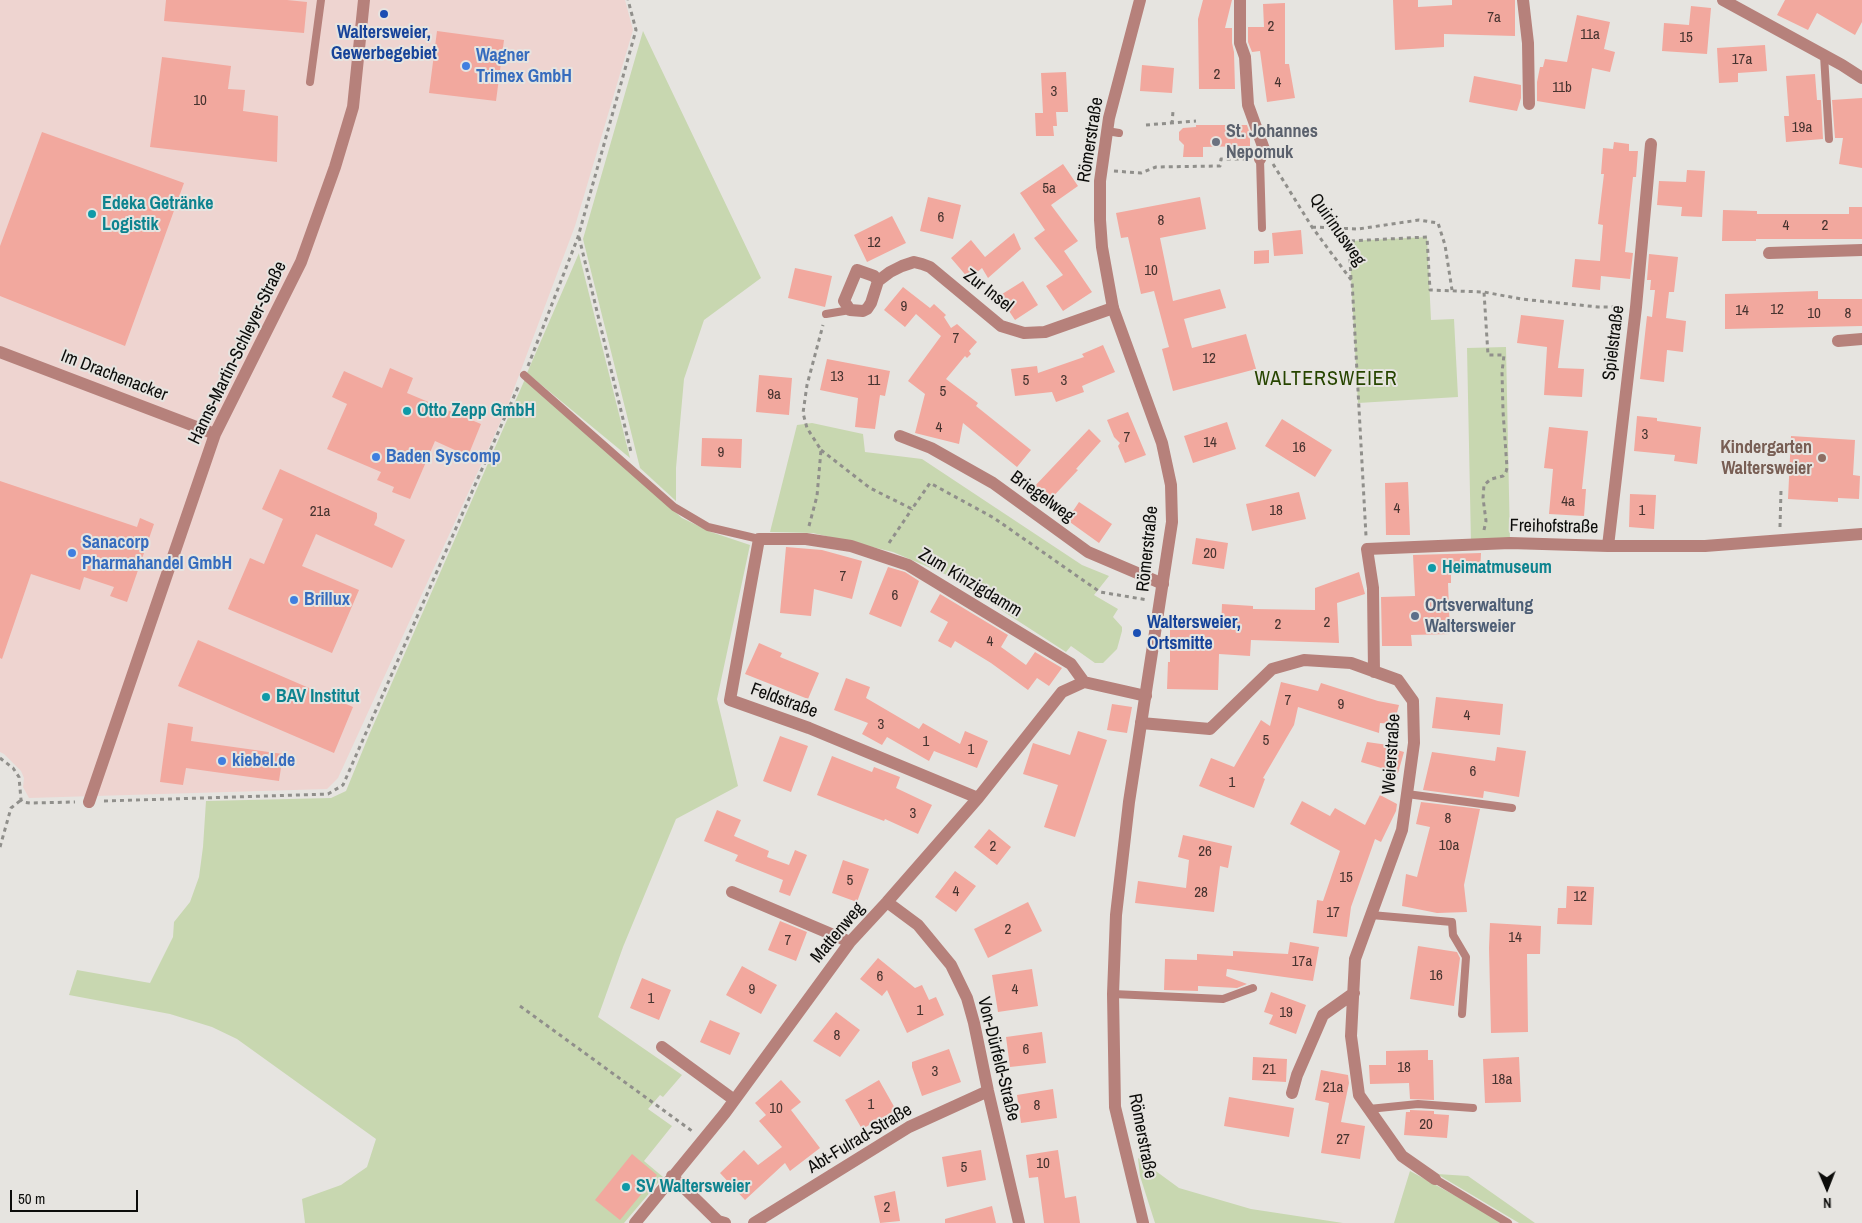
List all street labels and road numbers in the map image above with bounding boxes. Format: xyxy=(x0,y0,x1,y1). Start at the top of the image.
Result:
street label: Römerstraße xyxy=(1074,96,1108,184)
street label: Quirinusweg xyxy=(1304,190,1370,270)
street label: Hanns-Martin-Schleyer-Straße xyxy=(184,258,292,448)
street label: Zur Insel xyxy=(959,265,1017,317)
street label: Spielstraße xyxy=(1599,304,1629,382)
street label: Im Drachenacker xyxy=(58,346,170,406)
street label: Briegelweg xyxy=(1006,467,1078,527)
street label: Römerstraße xyxy=(1133,505,1163,593)
street label: Freihofstraße xyxy=(1510,515,1598,539)
street label: Zum Kinzigdamm xyxy=(915,544,1025,622)
street label: Feldstraße xyxy=(748,679,820,723)
street label: Weierstraße xyxy=(1378,713,1406,795)
street label: Mattenweg xyxy=(807,898,869,968)
street label: Von-Dürfeld-Straße xyxy=(972,995,1024,1123)
street label: Römerstraße xyxy=(1123,1092,1161,1180)
street label: Abt-Fulrad-Straße xyxy=(804,1099,916,1179)

